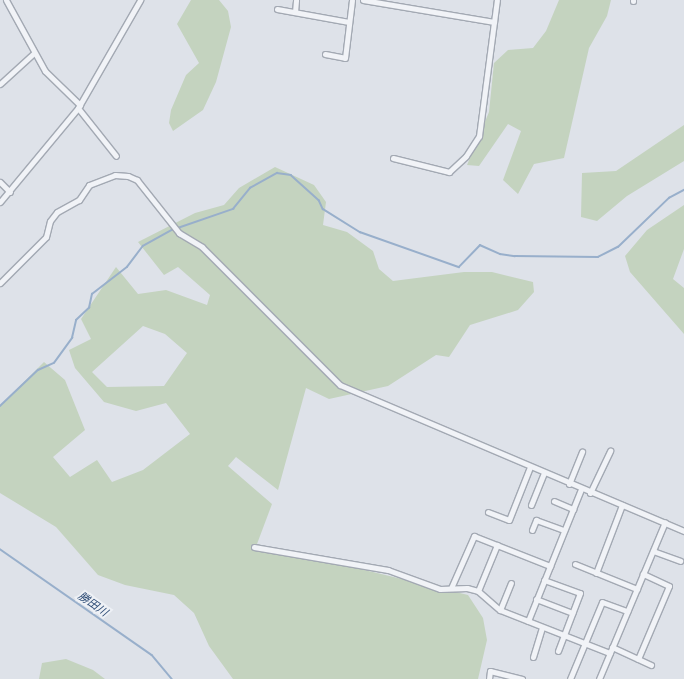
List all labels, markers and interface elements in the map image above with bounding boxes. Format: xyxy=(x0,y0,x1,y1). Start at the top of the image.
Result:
water label: 勝田川 xyxy=(76,589,110,619)

